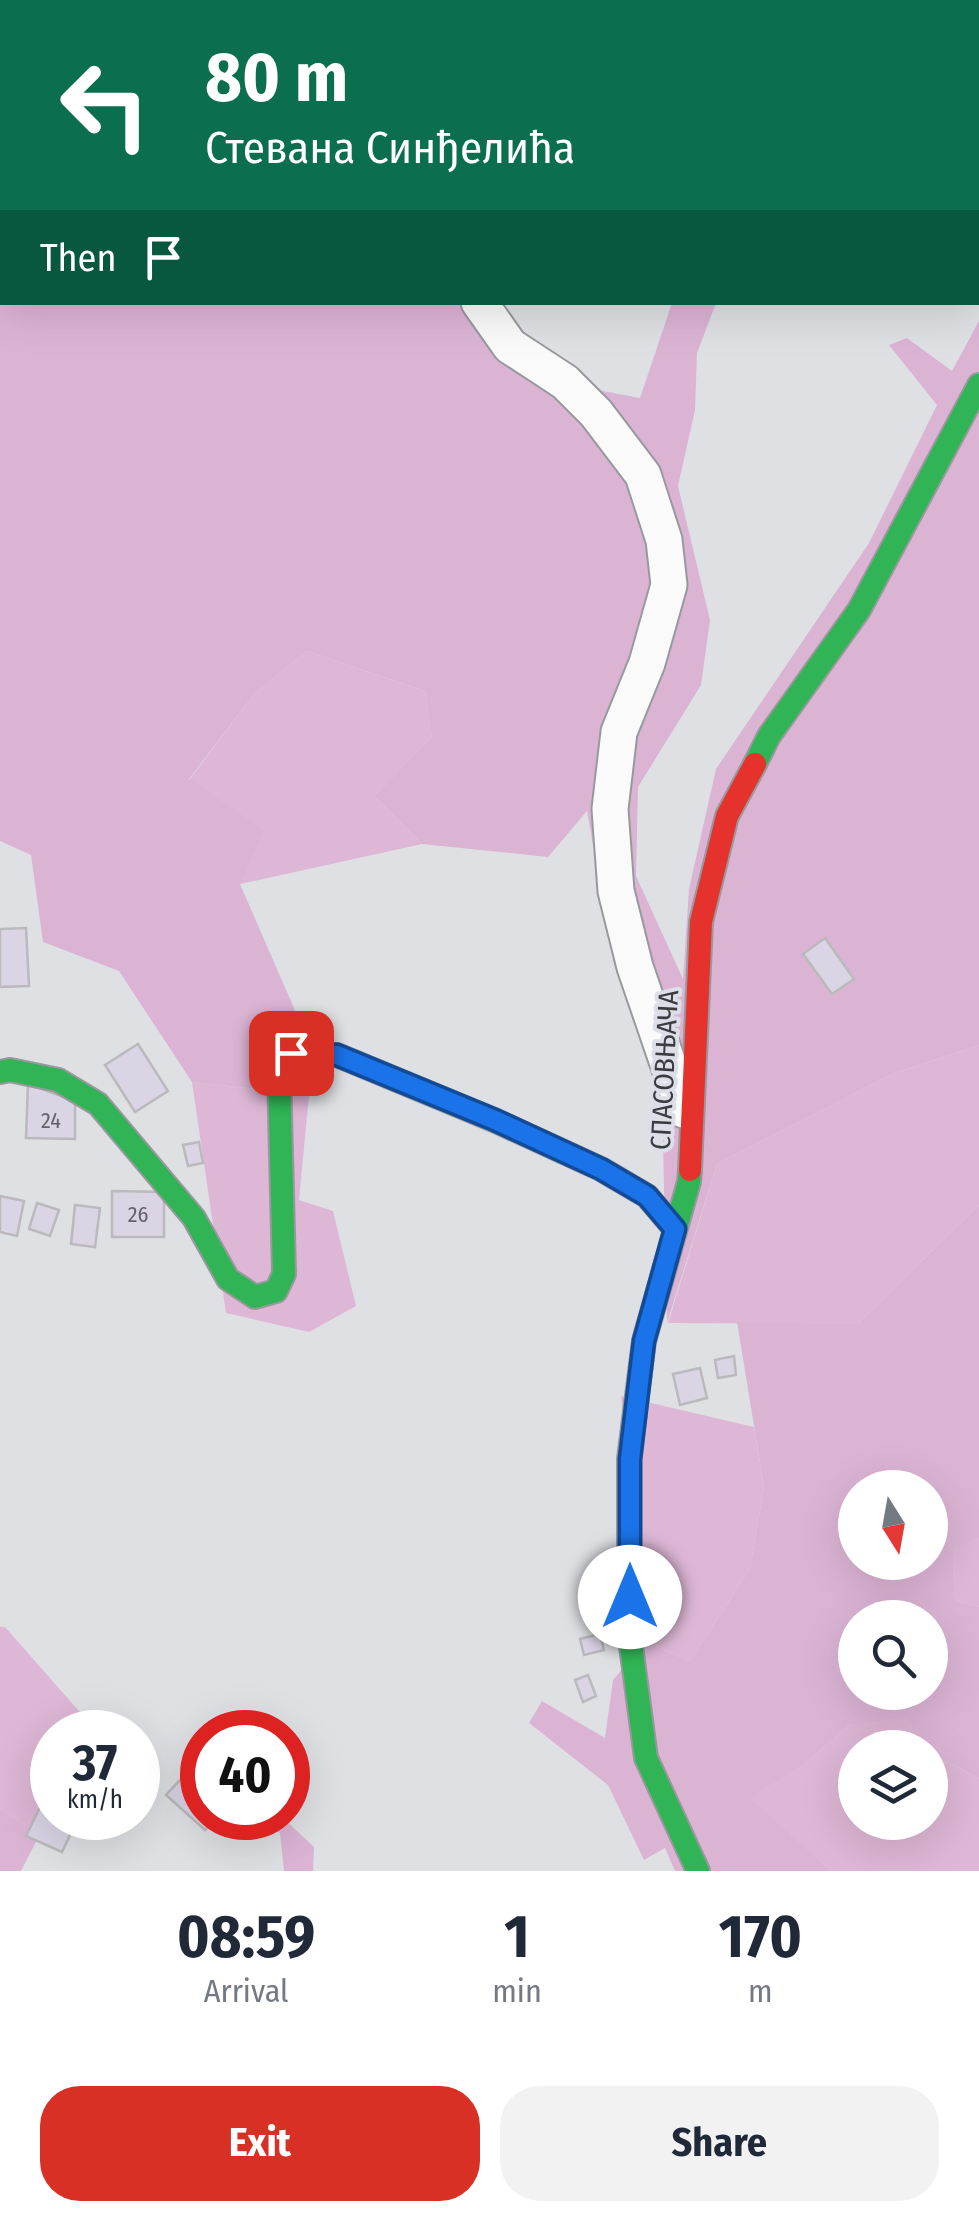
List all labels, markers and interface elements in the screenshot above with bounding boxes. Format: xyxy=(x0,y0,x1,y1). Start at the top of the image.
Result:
text: 80 m xyxy=(205,36,348,120)
icon: left xyxy=(40,40,170,170)
text: Стевана Синђелића xyxy=(205,121,575,175)
icon: arrive xyxy=(136,230,191,285)
text: Then xyxy=(40,235,116,281)
street label: СПАСОВЊАЧА xyxy=(644,989,685,1151)
pin xyxy=(249,1011,334,1096)
icon: arrive xyxy=(264,1026,319,1081)
house number: 24 xyxy=(41,1107,61,1134)
house number: 26 xyxy=(128,1201,148,1228)
north arrow xyxy=(838,1470,948,1580)
map controls xyxy=(838,1470,948,1840)
position arrow xyxy=(578,1545,682,1649)
button: search xyxy=(838,1600,948,1710)
speed limit sign: 40 xyxy=(180,1710,310,1840)
button: layers xyxy=(838,1730,948,1840)
text: 37 xyxy=(73,1733,117,1793)
text: km/h xyxy=(67,1785,123,1815)
text: 08:59 xyxy=(177,1901,315,1973)
text: 1 xyxy=(504,1901,530,1973)
text: 170 xyxy=(719,1901,802,1973)
text: Arrival xyxy=(204,1972,289,2010)
text: min xyxy=(492,1972,542,2010)
text: m xyxy=(748,1972,773,2010)
button: Exit xyxy=(40,2086,480,2201)
button: Share xyxy=(500,2086,939,2201)

